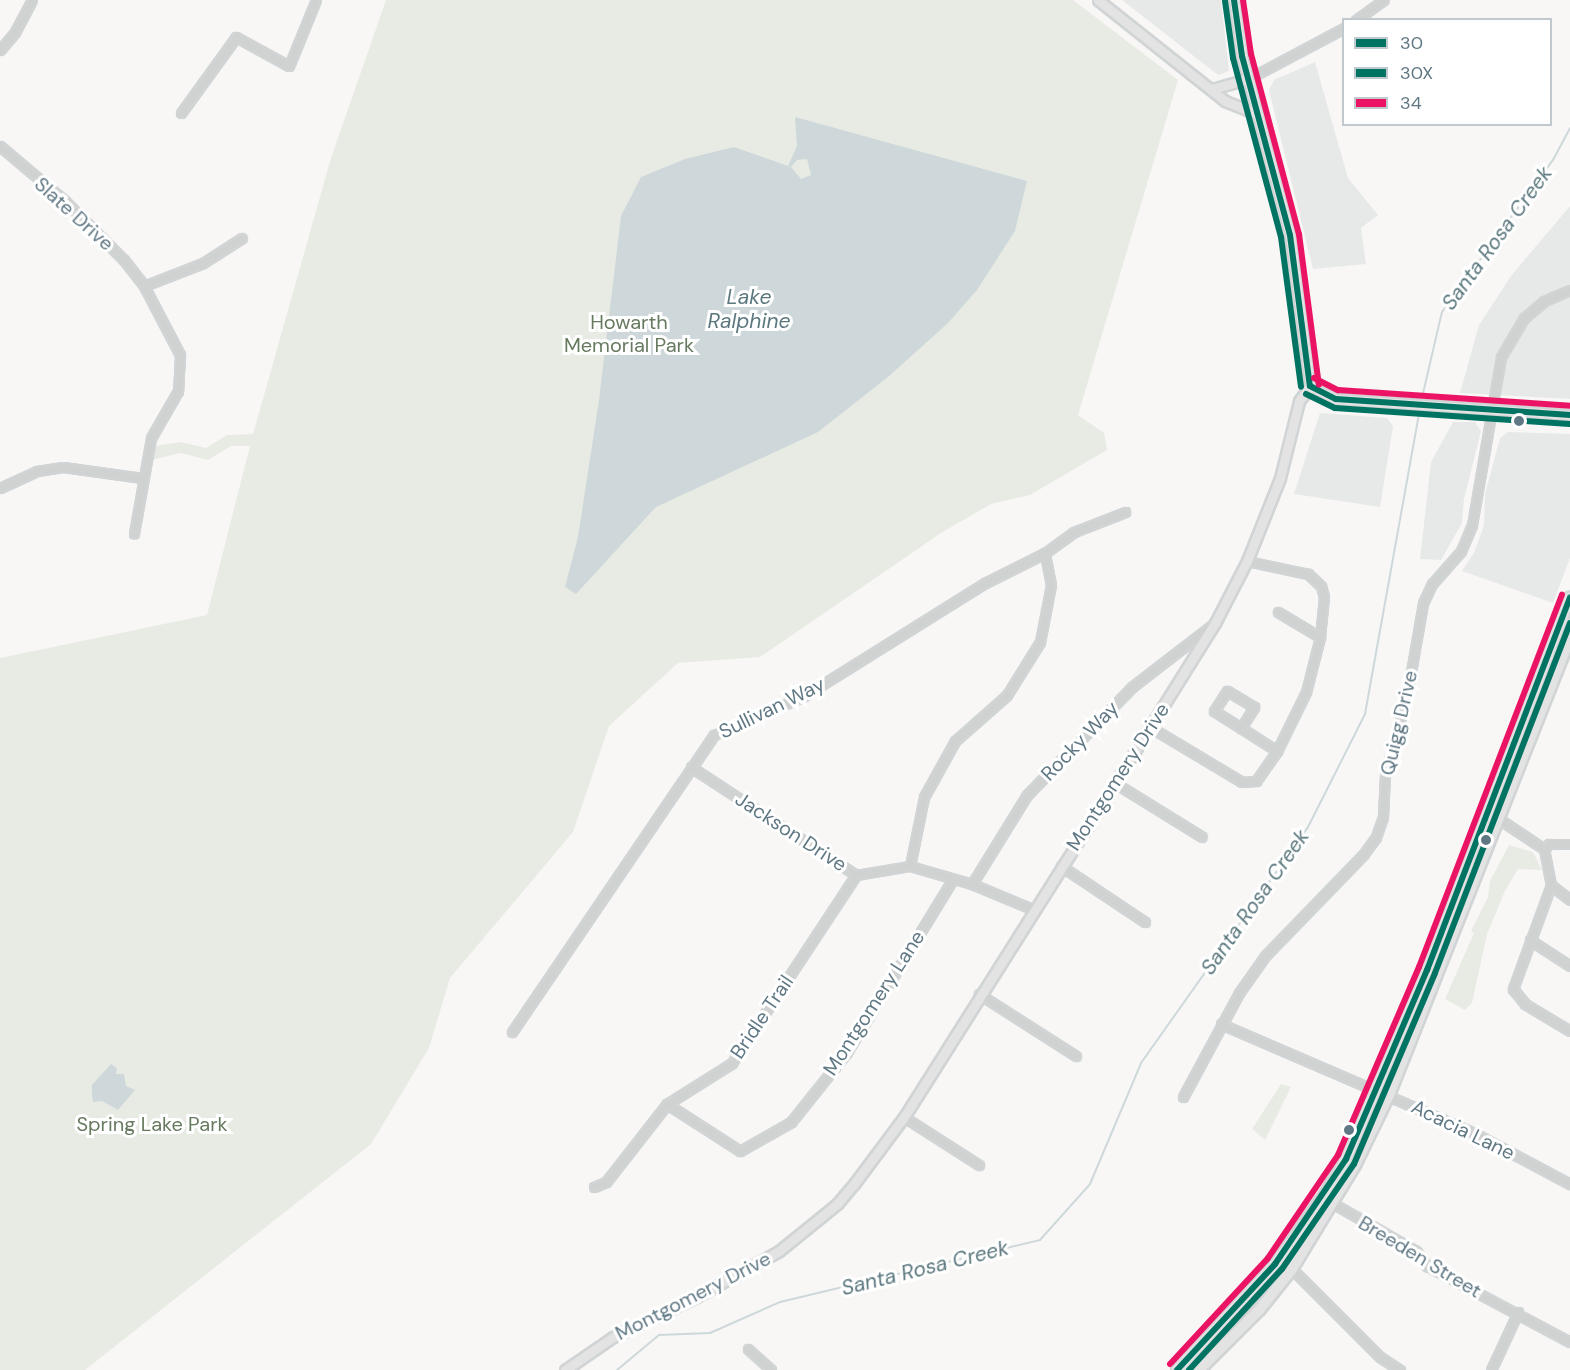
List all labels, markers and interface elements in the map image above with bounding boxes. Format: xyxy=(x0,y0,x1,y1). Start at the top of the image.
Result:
legend xyxy=(1342,18,1552,126)
text: 30 xyxy=(1400,31,1423,55)
text: 30X xyxy=(1400,61,1433,85)
text: 34 xyxy=(1400,91,1422,115)
water label: Santa Rosa Creek xyxy=(1436,161,1558,315)
street label: Slate Drive xyxy=(29,172,119,256)
water label: Lake Ralphine xyxy=(707,284,791,334)
park label: Howarth Memorial Park xyxy=(564,310,694,357)
unlabelled marker xyxy=(1513,415,1525,427)
street label: Quigg Drive xyxy=(1375,668,1423,778)
street label: Sullivan Way xyxy=(715,672,829,744)
street label: Rocky Way xyxy=(1036,696,1124,786)
street label: Montgomery Drive xyxy=(1061,699,1175,855)
street label: Jackson Drive xyxy=(731,787,851,877)
water label: Santa Rosa Creek xyxy=(1195,824,1315,980)
unlabelled marker xyxy=(1480,834,1492,846)
street label: Montgomery Lane xyxy=(818,926,930,1080)
street label: Bridle Trail xyxy=(725,971,799,1063)
street label: Acacia Lane xyxy=(1408,1095,1518,1165)
park label: Spring Lake Park xyxy=(76,1112,228,1136)
unlabelled marker xyxy=(1343,1124,1355,1136)
street label: Breeden Street xyxy=(1354,1211,1486,1303)
water label: Santa Rosa Creek xyxy=(839,1235,1011,1301)
street label: Montgomery Drive xyxy=(611,1246,775,1346)

